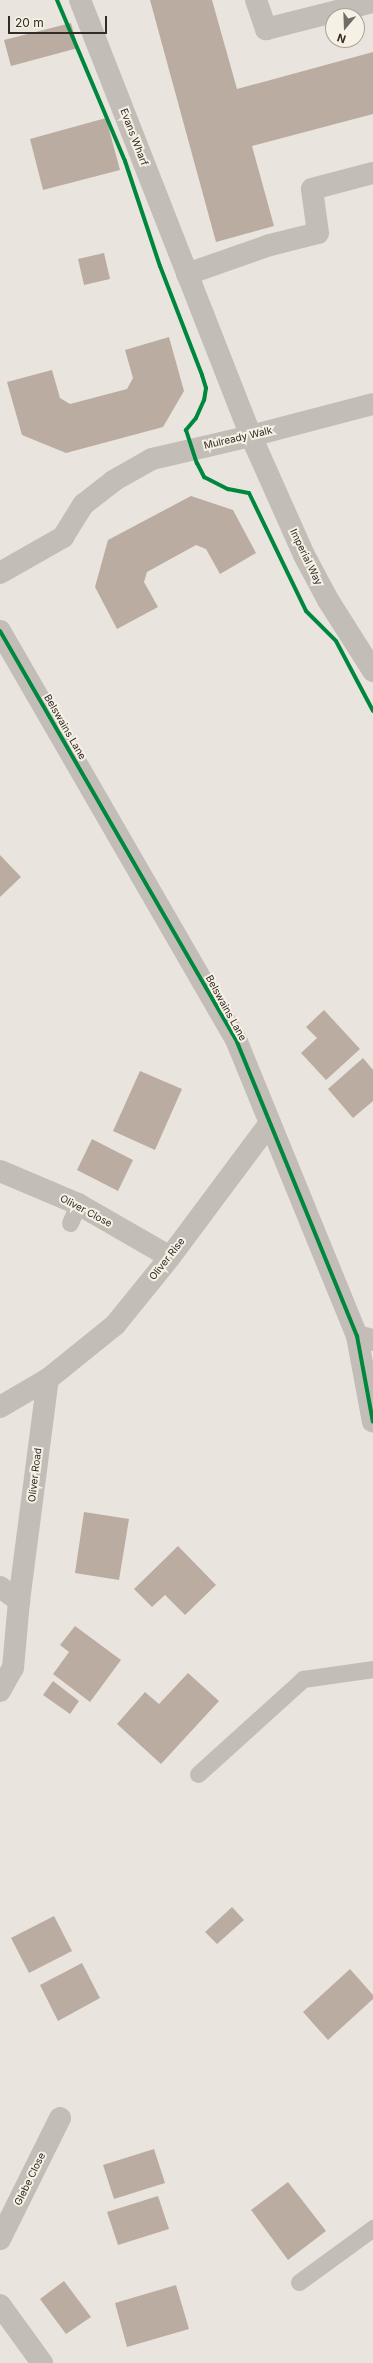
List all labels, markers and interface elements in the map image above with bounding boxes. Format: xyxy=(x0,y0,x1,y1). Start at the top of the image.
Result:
scale bar xyxy=(10,8,109,34)
north arrow xyxy=(325,8,365,48)
text: 20 m xyxy=(15,15,44,30)
text: N xyxy=(335,30,348,46)
street label: Evans Wharf xyxy=(118,107,150,167)
street label: Mulready Walk xyxy=(203,424,273,452)
street label: Imperial Way xyxy=(287,527,325,587)
street label: Belswains Lane xyxy=(41,692,89,762)
street label: Belswains Lane xyxy=(203,973,249,1043)
street label: Oliver Close xyxy=(58,1192,114,1230)
street label: Oliver Rise xyxy=(147,1235,187,1283)
street label: Oliver Road xyxy=(26,1447,44,1503)
street label: Glebe Close xyxy=(12,2151,48,2207)

